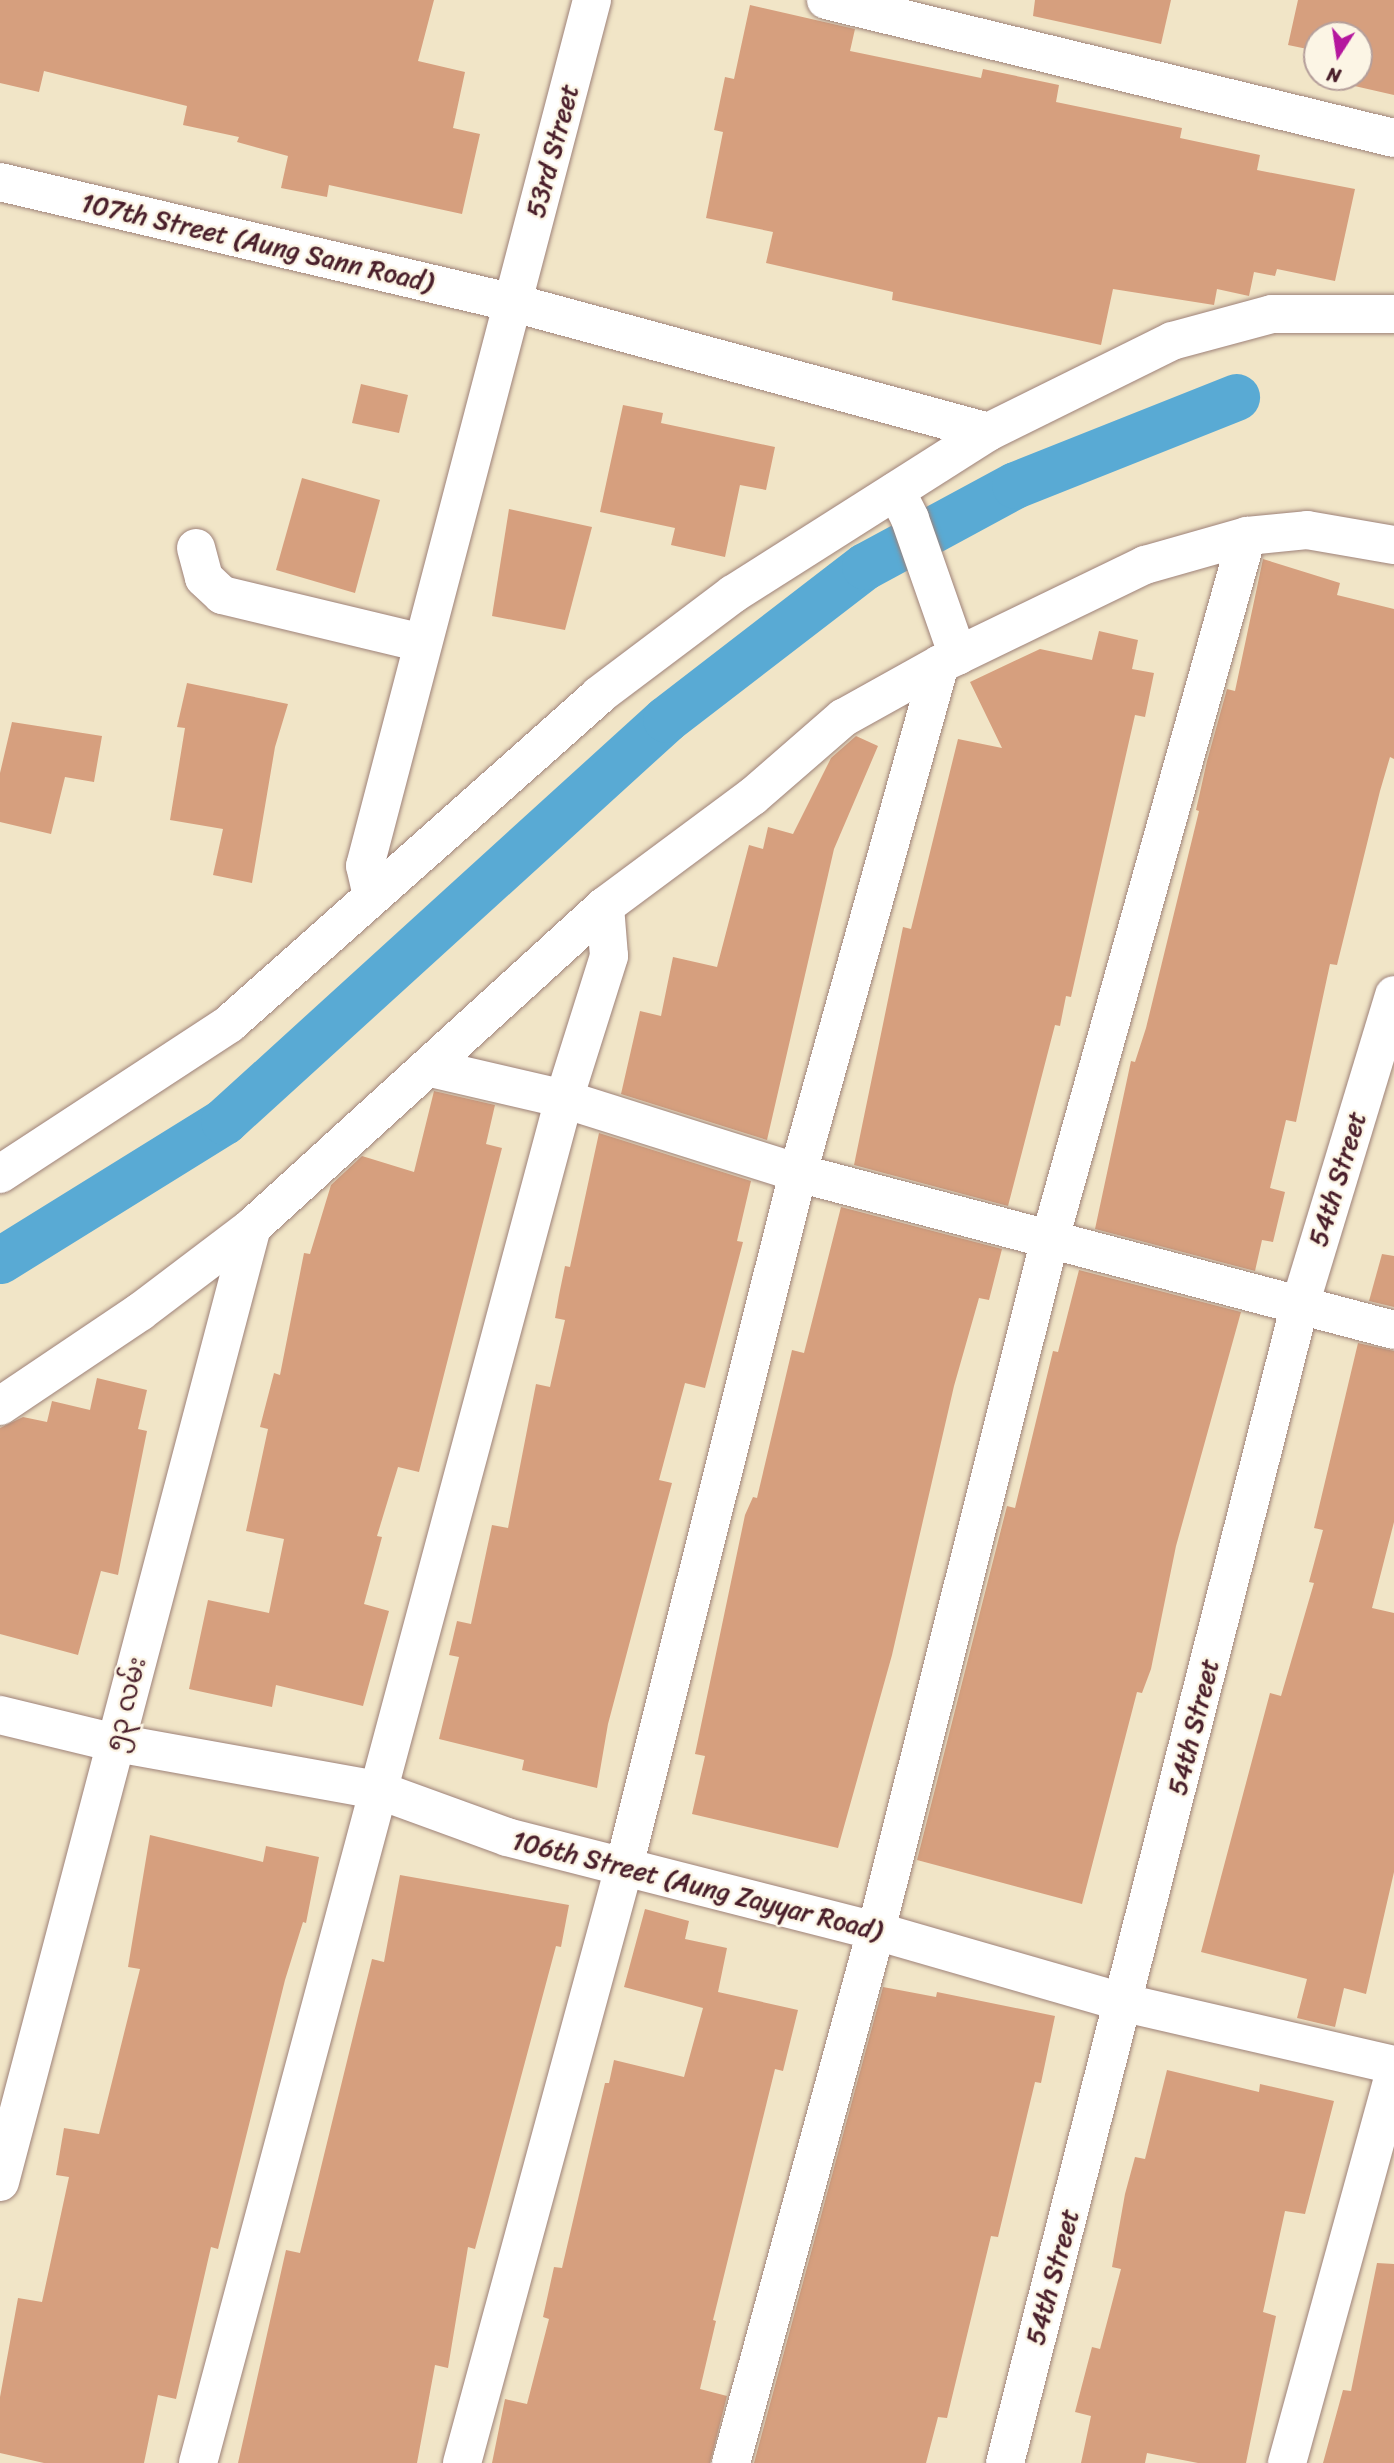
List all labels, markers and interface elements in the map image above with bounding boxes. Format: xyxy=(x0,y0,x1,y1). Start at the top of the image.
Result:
north arrow xyxy=(1303,21,1373,91)
text: N xyxy=(1324,58,1344,93)
street label: 53rd Street xyxy=(520,81,586,221)
street label: 107th Street (Aung Sann Road) xyxy=(78,187,436,299)
street label: 54th Street xyxy=(1303,1108,1373,1250)
street label: ၅၃ လမ်း xyxy=(98,1653,154,1755)
street label: 54th Street xyxy=(1162,1656,1226,1798)
street label: 106th Street (Aung Zayyar Road) xyxy=(509,1825,885,1947)
street label: 54th Street xyxy=(1020,2206,1086,2348)

